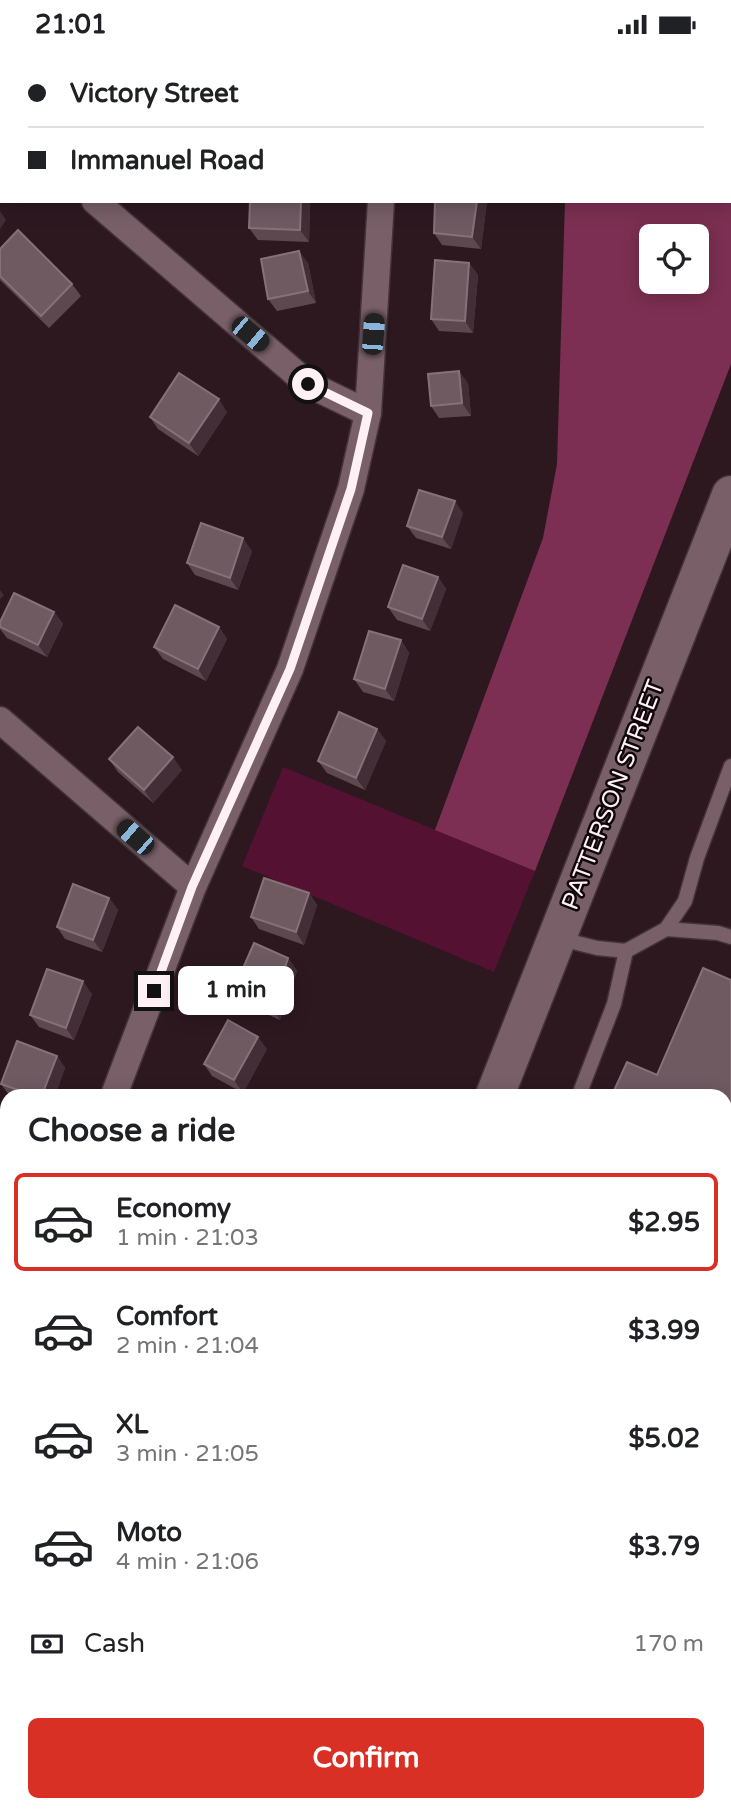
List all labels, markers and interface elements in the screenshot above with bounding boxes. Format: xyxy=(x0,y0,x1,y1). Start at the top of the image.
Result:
text: 21:01 xyxy=(35,9,107,40)
text: Victory Street xyxy=(70,78,239,109)
text: Immanuel Road xyxy=(70,145,264,176)
map controls xyxy=(639,224,709,294)
button: locate xyxy=(639,224,709,294)
car xyxy=(228,312,273,356)
car xyxy=(362,312,385,356)
route start xyxy=(292,368,324,400)
street label: PATTERSON STREET xyxy=(556,676,670,914)
car xyxy=(113,815,158,859)
callout: 1 min xyxy=(178,967,294,1016)
route end xyxy=(138,975,170,1007)
text: 1 min xyxy=(205,976,267,1004)
text: Choose a ride xyxy=(28,1112,235,1150)
icon: car xyxy=(32,1191,95,1254)
text: Economy xyxy=(116,1193,231,1224)
text: $2.95 xyxy=(628,1207,700,1238)
text: 1 min · 21:03 xyxy=(116,1224,259,1252)
icon: car xyxy=(32,1299,95,1362)
text: Comfort xyxy=(116,1301,218,1332)
text: $3.99 xyxy=(628,1315,700,1346)
text: 2 min · 21:04 xyxy=(116,1332,259,1360)
icon: car xyxy=(32,1407,95,1470)
text: XL xyxy=(116,1409,148,1440)
text: $5.02 xyxy=(628,1423,700,1454)
text: 3 min · 21:05 xyxy=(116,1440,259,1468)
icon: car xyxy=(32,1515,95,1578)
text: Moto xyxy=(116,1517,182,1548)
text: $3.79 xyxy=(628,1531,700,1562)
text: 4 min · 21:06 xyxy=(116,1548,259,1576)
icon: cash xyxy=(28,1625,66,1663)
text: Cash xyxy=(84,1628,145,1659)
text: 170 m xyxy=(634,1630,704,1658)
button: Confirm xyxy=(28,1718,704,1798)

